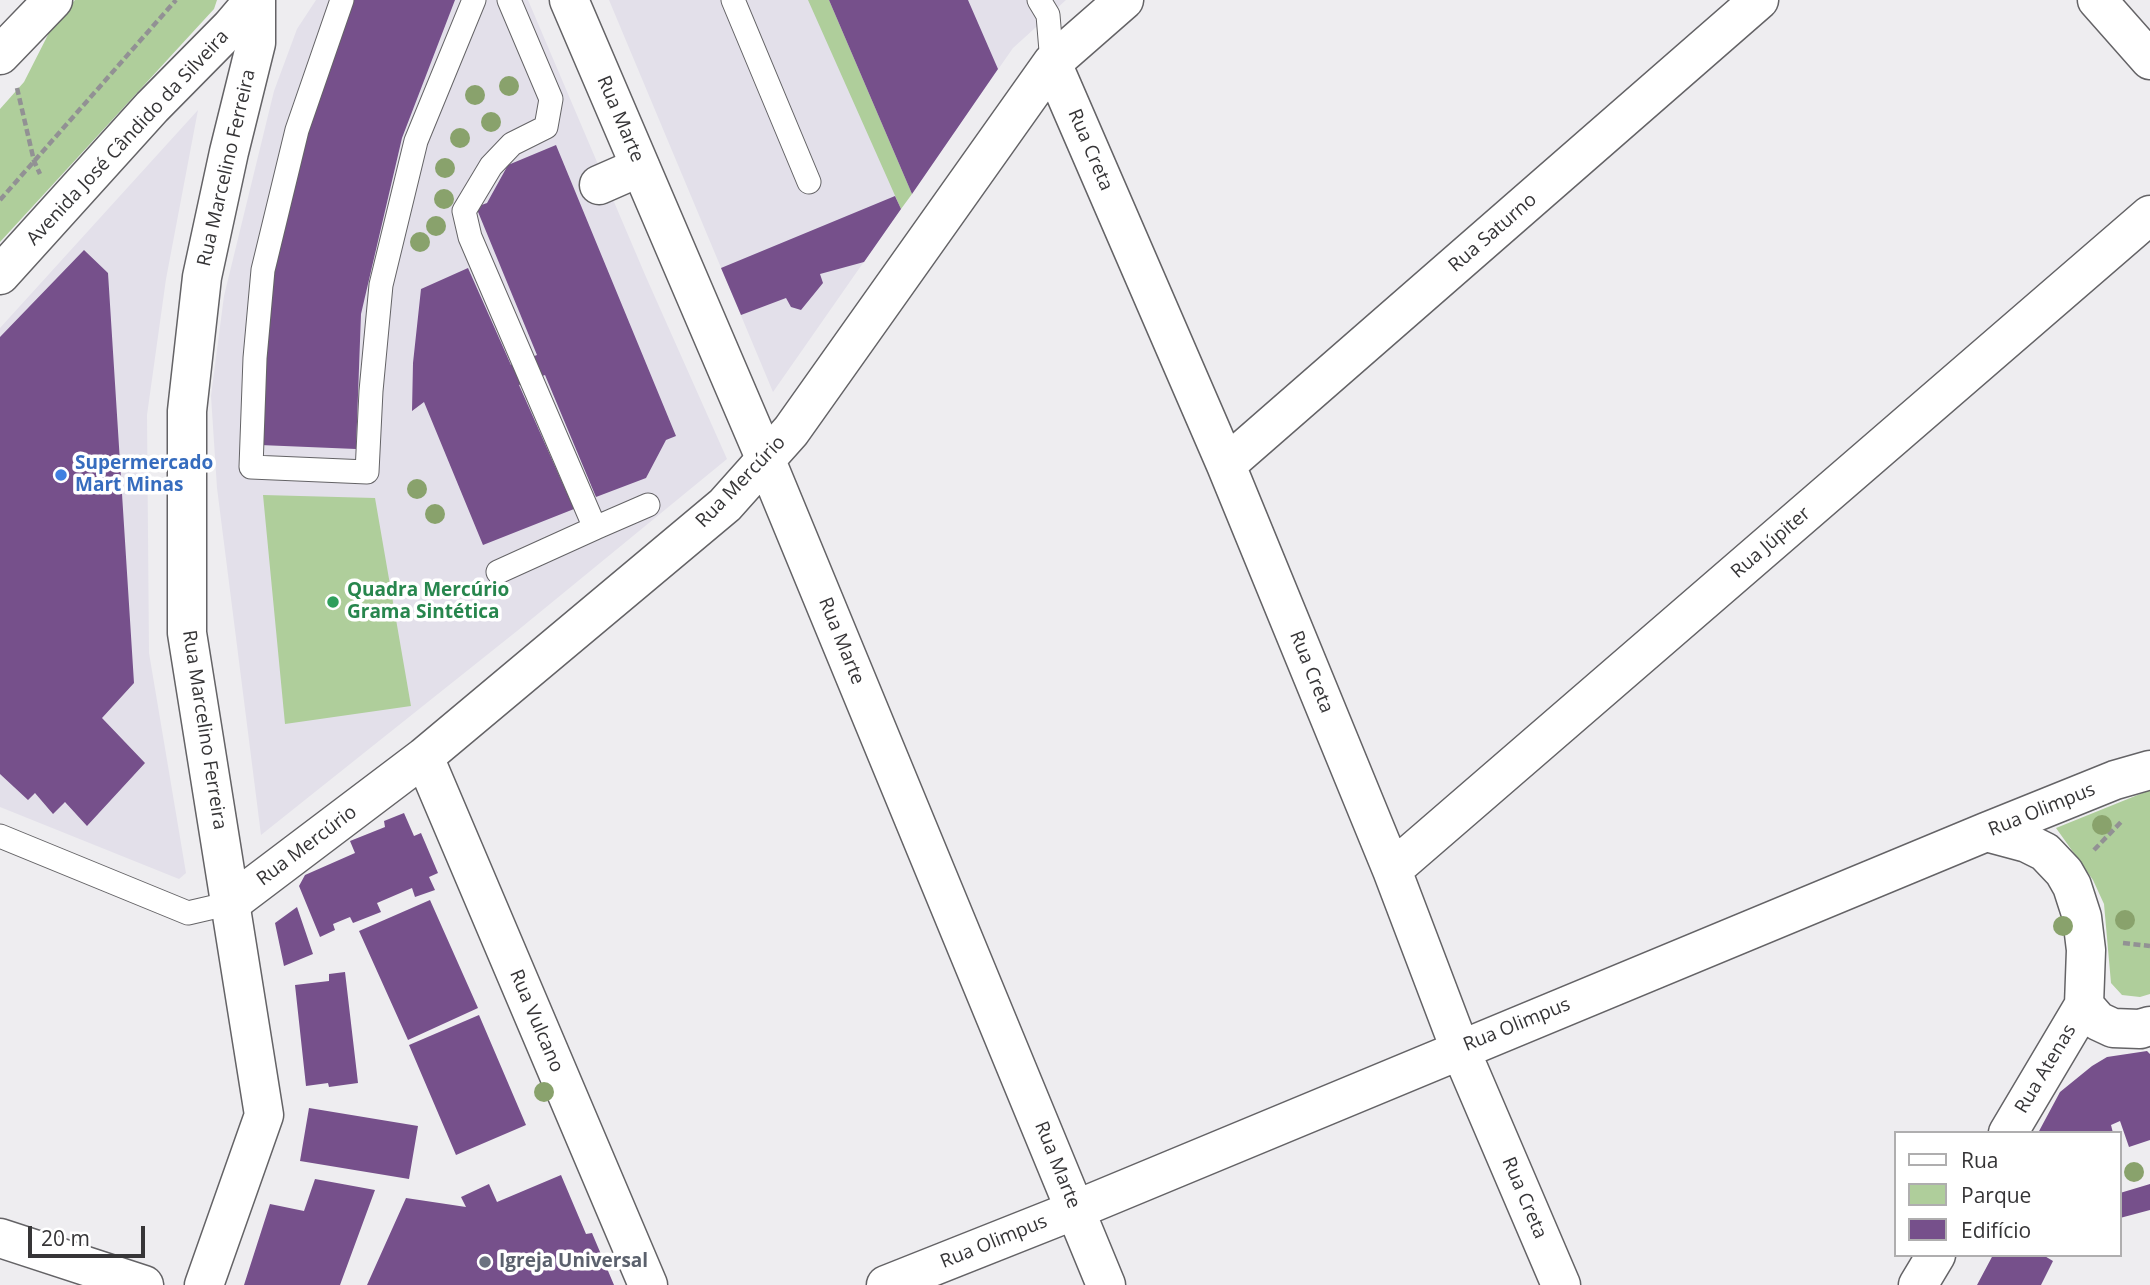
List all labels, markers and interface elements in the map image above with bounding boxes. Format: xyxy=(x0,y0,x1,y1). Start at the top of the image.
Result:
street label: Avenida José Cândido da Silveira xyxy=(22,26,234,250)
street label: Rua Marcelino Ferreira xyxy=(193,67,261,269)
street label: Rua Marte xyxy=(592,72,648,166)
street label: Rua Creta xyxy=(1063,106,1117,194)
street label: Rua Saturno xyxy=(1444,189,1542,277)
street label: Rua Mercúrio xyxy=(691,431,791,533)
place label: Supermercado Mart Minas xyxy=(75,453,213,497)
marker: Supermercado Mart Minas xyxy=(53,467,69,483)
street label: Rua Júpiter xyxy=(1727,502,1815,584)
place label: Quadra Mercúrio Grama Sintética xyxy=(347,580,509,624)
marker: Quadra Mercúrio Grama Sintética xyxy=(325,594,341,610)
street label: Rua Marte xyxy=(813,594,869,688)
street label: Rua Creta xyxy=(1284,628,1338,716)
street label: Rua Marcelino Ferreira xyxy=(177,629,231,831)
street label: Rua Olimpus xyxy=(1985,778,2099,842)
street label: Rua Mercúrio xyxy=(253,801,361,891)
street label: Rua Vulcano xyxy=(504,966,568,1076)
street label: Rua Olimpus xyxy=(1460,993,1574,1057)
street label: Rua Atenas xyxy=(2011,1020,2081,1118)
street label: Rua Marte xyxy=(1029,1118,1085,1212)
legend xyxy=(1895,1131,2122,1257)
text: Rua xyxy=(1961,1146,1999,1174)
street label: Rua Creta xyxy=(1497,1154,1551,1242)
text: Parque xyxy=(1961,1181,2031,1209)
street label: Rua Olimpus xyxy=(937,1210,1051,1274)
scale bar xyxy=(32,1212,149,1256)
text: Edifício xyxy=(1961,1216,2031,1244)
text: 20 m xyxy=(41,1224,90,1252)
place label: Igreja Universal xyxy=(499,1251,648,1273)
marker: Igreja Universal xyxy=(477,1254,493,1270)

